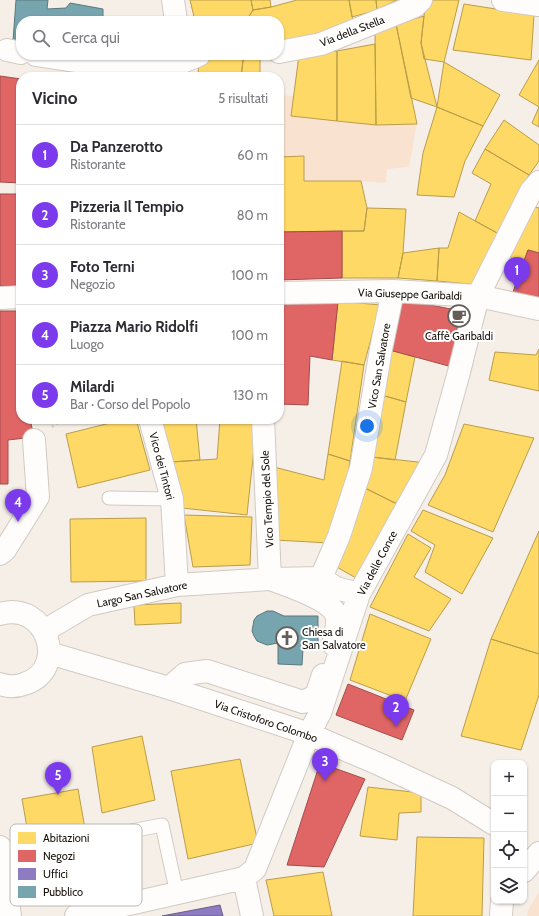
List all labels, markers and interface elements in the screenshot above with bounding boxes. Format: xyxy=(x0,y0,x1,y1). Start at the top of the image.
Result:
street label: Via della Stella xyxy=(318,12,387,50)
search box xyxy=(16,16,284,60)
icon: search xyxy=(30,27,52,49)
text: Cerca qui xyxy=(62,29,120,47)
text: Vicino xyxy=(32,88,77,108)
text: 5 risultati xyxy=(218,90,268,106)
text: Da Panzerotto xyxy=(70,138,163,156)
text: 1 xyxy=(43,147,47,163)
text: 60 m xyxy=(237,147,268,163)
text: Ristorante xyxy=(70,156,126,172)
text: Pizzeria Il Tempio xyxy=(70,198,184,216)
text: 2 xyxy=(42,207,48,223)
text: 80 m xyxy=(237,207,268,223)
text: Ristorante xyxy=(70,216,126,232)
pin: 1 xyxy=(504,257,530,290)
text: Foto Terni xyxy=(70,258,135,276)
text: 3 xyxy=(41,267,49,283)
text: 100 m xyxy=(231,267,268,283)
text: Negozio xyxy=(70,276,115,292)
street label: Via Giuseppe Garibaldi xyxy=(358,285,462,303)
cafe icon: Caffè Garibaldi xyxy=(446,303,472,329)
text: Piazza Mario Ridolfi xyxy=(70,318,198,336)
street label: Vico San Salvatore xyxy=(365,322,393,410)
text: 4 xyxy=(41,327,49,343)
text: 100 m xyxy=(231,327,268,343)
place label: Caffè Garibaldi xyxy=(425,329,493,343)
text: Luogo xyxy=(70,336,104,352)
text: Milardi xyxy=(70,378,114,396)
text: 5 xyxy=(42,387,48,403)
text: 130 m xyxy=(233,387,268,403)
text: Bar · Corso del Popolo xyxy=(70,396,190,412)
your location xyxy=(357,416,377,436)
street label: Vico dei Tintori xyxy=(146,431,178,501)
street label: Vico Tempio del Sole xyxy=(257,449,277,548)
pin: 4 xyxy=(5,489,31,522)
street label: Via delle Conce xyxy=(354,528,400,598)
street label: Largo San Salvatore xyxy=(96,578,189,610)
church icon: Chiesa di San Salvatore xyxy=(274,625,300,651)
place label: Chiesa di San Salvatore xyxy=(302,625,366,652)
pin: 2 xyxy=(383,694,409,727)
street label: Via Cristoforo Colombo xyxy=(212,697,320,745)
pin: 3 xyxy=(312,748,338,781)
map controls xyxy=(491,760,527,904)
button: + xyxy=(491,760,527,796)
pin: 5 xyxy=(45,762,71,795)
button: − xyxy=(491,796,527,832)
legend xyxy=(10,824,142,906)
text: Abitazioni xyxy=(43,831,89,845)
button: locate xyxy=(491,832,527,868)
text: Negozi xyxy=(43,849,75,863)
text: Uffici xyxy=(43,867,68,881)
button: layers xyxy=(491,868,527,904)
text: Pubblico xyxy=(43,885,83,899)

